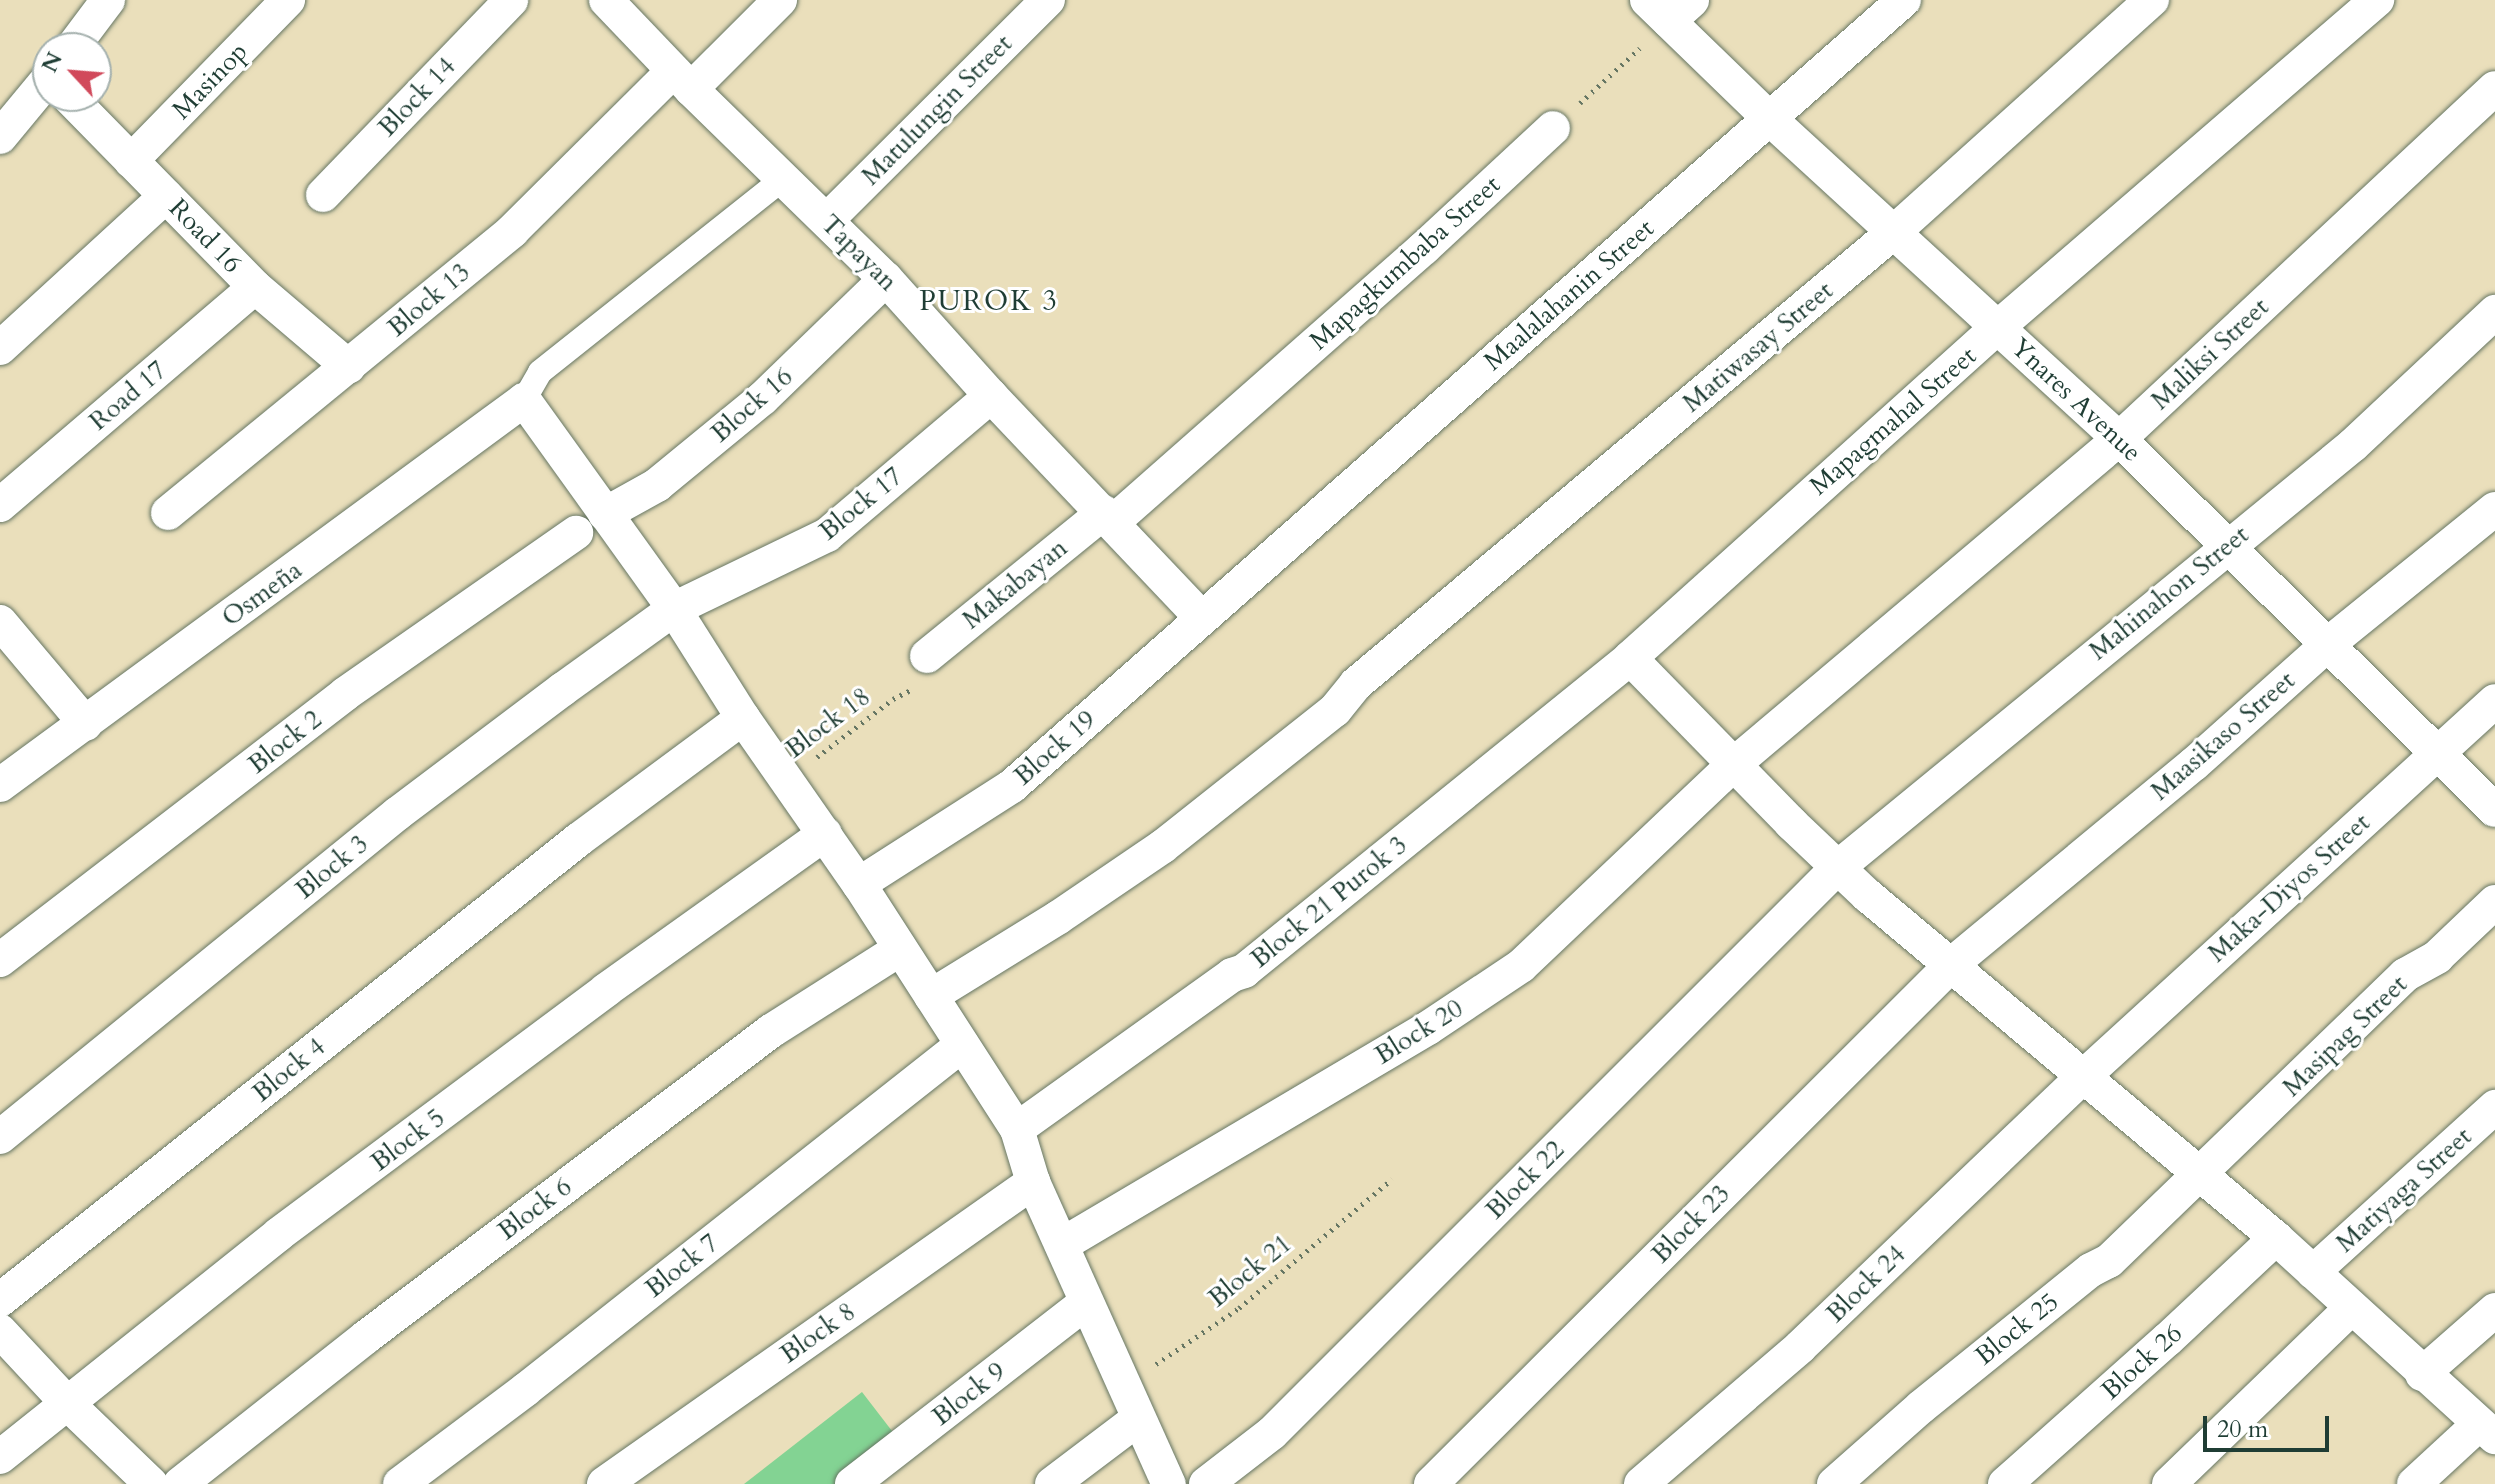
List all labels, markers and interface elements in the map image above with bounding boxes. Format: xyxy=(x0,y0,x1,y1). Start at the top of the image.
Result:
street label: Matulungin Street xyxy=(855,28,1019,192)
north arrow xyxy=(32,32,112,112)
street label: Masinop xyxy=(166,36,254,126)
text: N xyxy=(35,47,70,78)
street label: Block 14 xyxy=(372,51,462,143)
street label: Mapagkumbaba Street xyxy=(1303,169,1507,357)
street label: Road 16 xyxy=(162,193,248,279)
street label: Tapayan xyxy=(814,208,904,298)
street label: Maalalahanin Street xyxy=(1478,213,1660,377)
street label: Block 13 xyxy=(382,257,476,343)
street label: Matiwasay Street xyxy=(1677,275,1839,419)
district label: PUROK 3 xyxy=(919,284,1059,318)
street label: Maliksi Street xyxy=(2145,292,2275,416)
street label: Ynares Avenue xyxy=(2004,332,2148,468)
street label: Mapagmahal Street xyxy=(1803,340,1983,502)
street label: Road 17 xyxy=(83,355,173,437)
street label: Block 16 xyxy=(705,361,799,449)
street label: Block 17 xyxy=(813,461,909,547)
street label: Mahinahon Street xyxy=(2083,519,2255,667)
street label: Makabayan xyxy=(956,532,1074,636)
street label: Osmeña xyxy=(216,555,308,633)
street label: Maasikaso Street xyxy=(2145,665,2301,807)
street label: Block 18 xyxy=(780,681,876,765)
street label: Block 2 xyxy=(242,704,328,780)
street label: Block 19 xyxy=(1008,704,1102,792)
street label: Maka-Diyos Street xyxy=(2202,807,2376,969)
street label: Block 3 xyxy=(289,828,375,906)
street label: Block 21 Purok 3 xyxy=(1245,829,1413,975)
street label: Masipag Street xyxy=(2276,969,2414,1103)
street label: Block 20 xyxy=(1369,993,1469,1071)
street label: Block 4 xyxy=(246,1031,332,1109)
street label: Block 5 xyxy=(365,1102,451,1178)
street label: Matiyaga Street xyxy=(2330,1121,2478,1259)
street label: Block 22 xyxy=(1479,1134,1571,1226)
street label: Block 6 xyxy=(492,1171,578,1247)
street label: Block 23 xyxy=(1645,1178,1737,1270)
street label: Block 7 xyxy=(639,1228,725,1304)
street label: Block 21 xyxy=(1202,1228,1298,1314)
street label: Block 24 xyxy=(1820,1239,1912,1329)
street label: Block 25 xyxy=(1969,1286,2065,1372)
street label: Block 8 xyxy=(774,1296,862,1370)
street label: Block 26 xyxy=(2095,1318,2189,1406)
street label: Block 9 xyxy=(926,1356,1012,1432)
scale bar xyxy=(2207,1400,2333,1450)
text: 20 m xyxy=(2217,1413,2268,1446)

